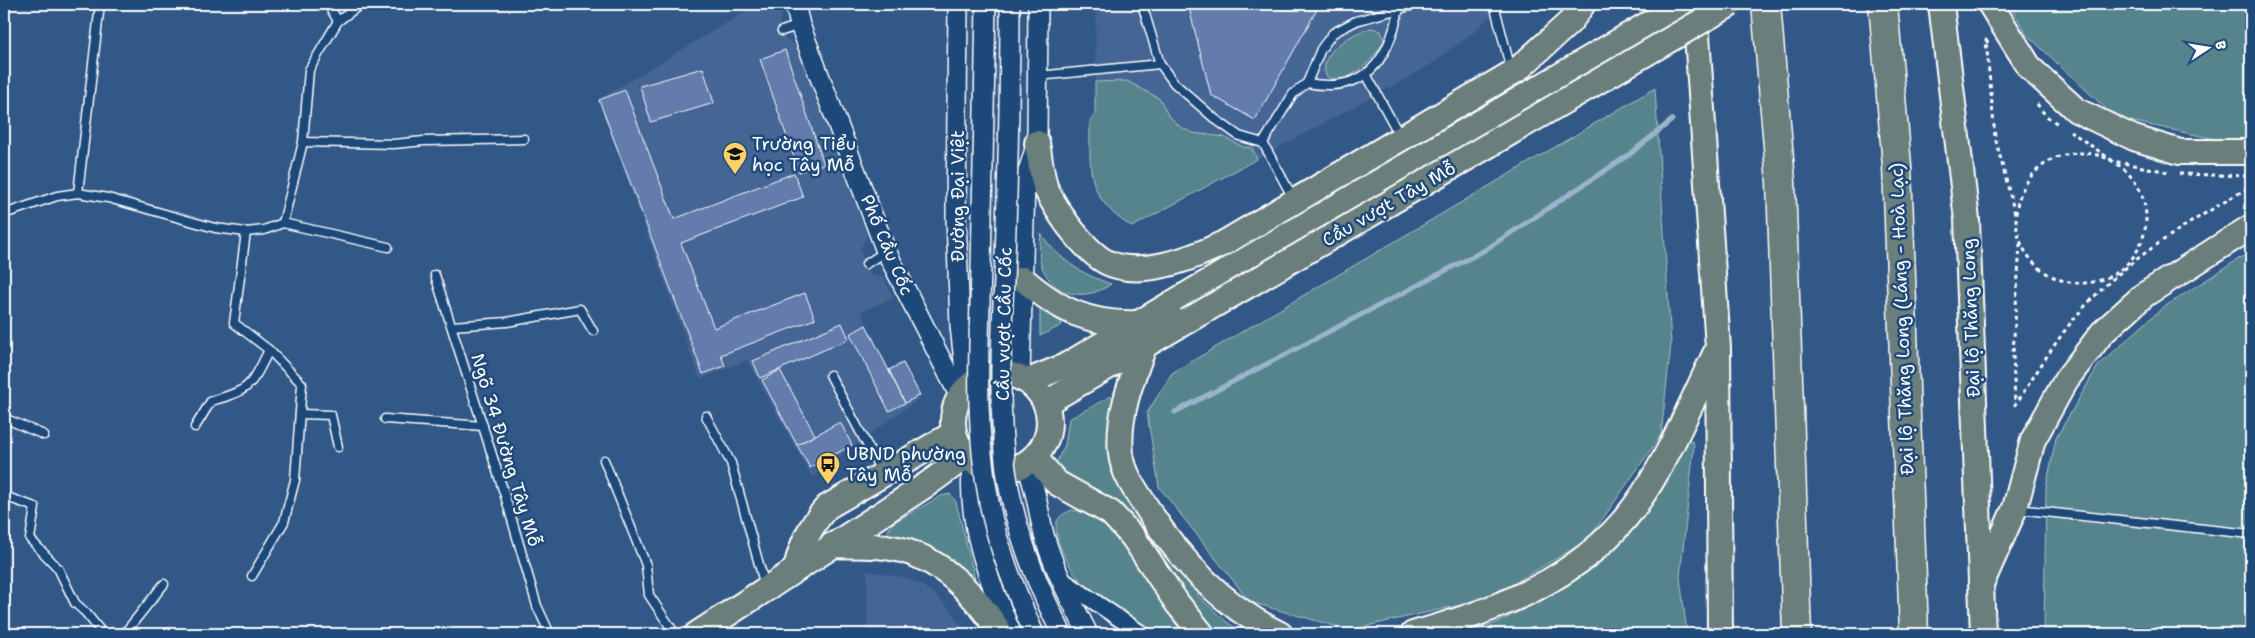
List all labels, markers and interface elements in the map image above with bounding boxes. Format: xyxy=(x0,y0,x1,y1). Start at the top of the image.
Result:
north arrow xyxy=(2182,22,2232,72)
text: B xyxy=(2211,39,2230,52)
street label: Đường Đại Việt xyxy=(946,130,970,262)
place label: Trường Tiểu học Tây Mỗ xyxy=(752,132,856,177)
school or university icon: Trường Tiểu học Tây Mỗ xyxy=(722,141,748,175)
street label: Cầu vượt Tây Mỗ xyxy=(1318,156,1460,252)
street label: Đại lộ Thăng Long (Láng - Hoà Lạc) xyxy=(1885,162,1919,476)
street label: Phố Cầu Cốc xyxy=(855,191,919,299)
street label: Đại lộ Thăng Long xyxy=(1956,238,1986,398)
street label: Cầu vượt Cầu Cốc xyxy=(991,247,1017,401)
street label: Ngõ 34 Đường Tây Mỗ xyxy=(465,351,547,549)
place label: UBND phường Tây Mỗ xyxy=(846,442,966,487)
bus stop icon: UBND phường Tây Mỗ xyxy=(815,451,841,485)

